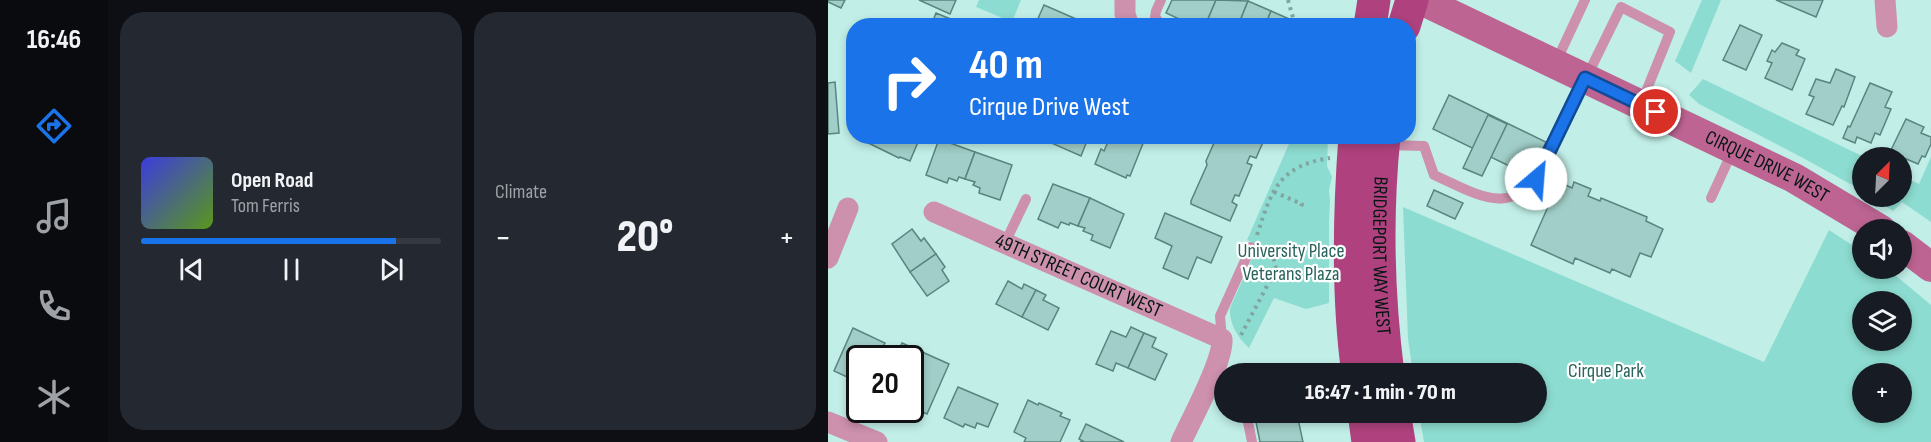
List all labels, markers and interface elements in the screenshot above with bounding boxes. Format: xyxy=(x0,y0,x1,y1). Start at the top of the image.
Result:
text: 16:46 xyxy=(27,24,81,56)
text: 40 m xyxy=(969,40,1043,91)
icon: right xyxy=(870,42,948,120)
pin xyxy=(1630,86,1681,137)
text: Cirque Drive West xyxy=(969,91,1129,123)
icon: arrive xyxy=(1639,95,1672,128)
icon: directions xyxy=(33,105,75,147)
street label: CIRQUE DRIVE WEST xyxy=(1701,125,1833,208)
position arrow xyxy=(1504,147,1568,211)
north arrow xyxy=(1852,147,1912,207)
map controls xyxy=(1852,147,1912,423)
text: Open Road xyxy=(231,167,313,194)
street label: BRIDGEPORT WAY WEST xyxy=(1367,176,1396,336)
text: Climate xyxy=(495,180,547,204)
text: Tom Ferris xyxy=(231,194,300,218)
icon: music xyxy=(33,195,75,237)
text: 20° xyxy=(617,210,673,265)
text: − xyxy=(495,218,511,258)
text: + xyxy=(779,218,795,258)
button: sound xyxy=(1852,219,1912,279)
street label: 49TH STREET COURT WEST xyxy=(991,228,1166,323)
park label: University Place Veterans Plaza xyxy=(1238,239,1345,286)
icon: previous xyxy=(175,253,208,286)
icon: pause xyxy=(275,253,308,286)
icon: next xyxy=(375,253,408,286)
icon: phone xyxy=(33,285,75,327)
button: layers xyxy=(1852,291,1912,351)
speed limit sign: 20 xyxy=(846,345,924,423)
park label: Cirque Park xyxy=(1568,359,1644,383)
button: + xyxy=(1852,363,1912,423)
icon: climate xyxy=(33,376,75,418)
text: 16:47 · 1 min · 70 m xyxy=(1305,379,1456,406)

